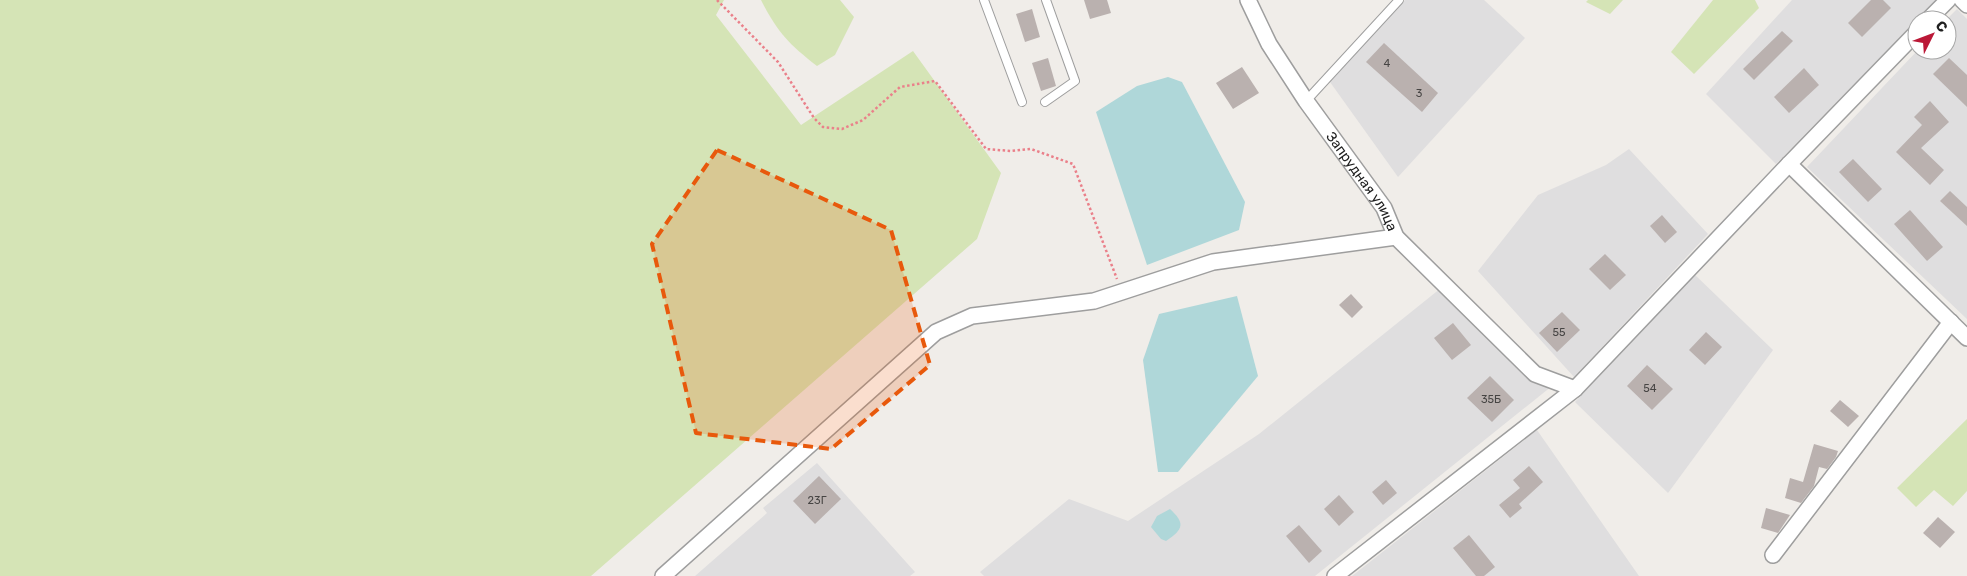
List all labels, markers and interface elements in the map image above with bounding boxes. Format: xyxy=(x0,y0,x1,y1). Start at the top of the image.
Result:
north arrow xyxy=(1907,10,1957,60)
text: С xyxy=(1932,17,1951,36)
house number: 4 xyxy=(1384,57,1391,70)
house number: 3 xyxy=(1416,87,1423,100)
street label: Запрудная улица xyxy=(1323,128,1401,234)
house number: 55 xyxy=(1552,326,1566,339)
house number: 54 xyxy=(1643,382,1657,395)
house number: 35Б xyxy=(1481,393,1501,406)
house number: 23Г xyxy=(808,494,827,507)

